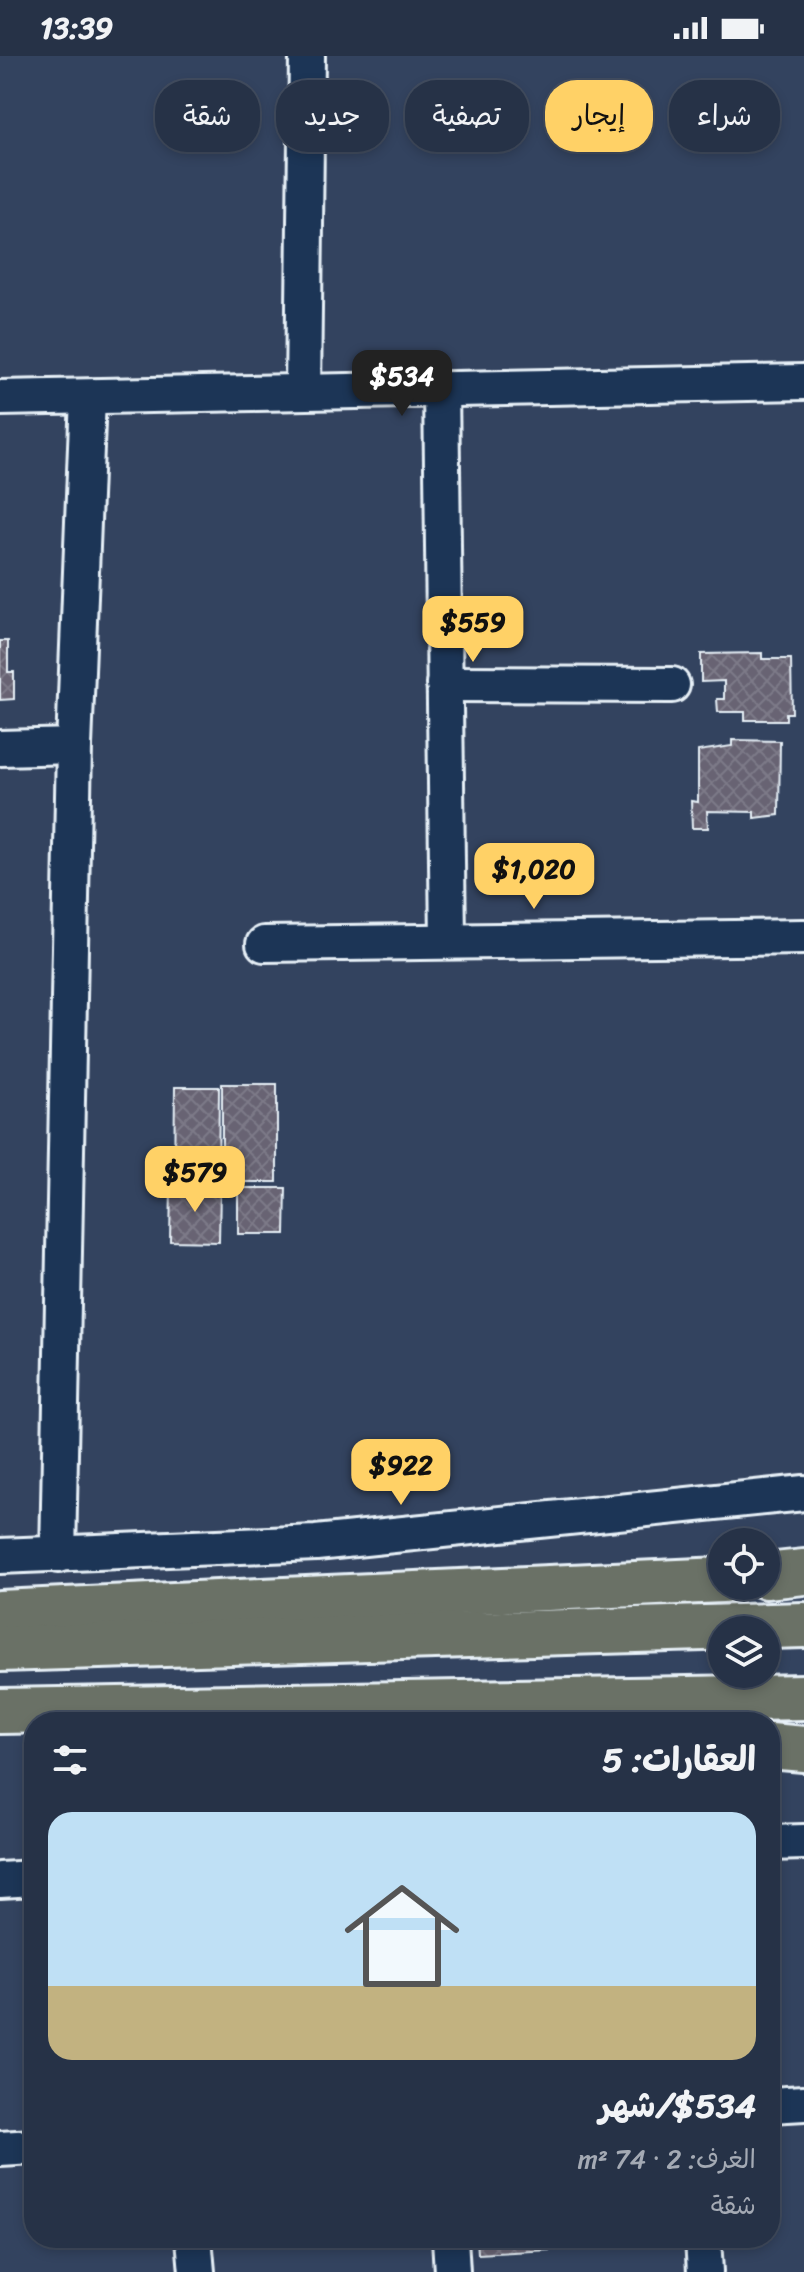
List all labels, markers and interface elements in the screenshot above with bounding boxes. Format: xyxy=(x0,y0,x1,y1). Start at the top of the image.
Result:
text: 13:39 xyxy=(40,1,113,55)
chip: شقة xyxy=(155,80,260,152)
chip: جديد xyxy=(276,80,389,152)
chip: تصفية xyxy=(405,80,529,152)
chip: إيجار xyxy=(545,80,653,152)
chip: شراء xyxy=(669,80,780,152)
pin: $534 xyxy=(355,350,449,418)
text: $534 xyxy=(370,353,434,399)
pin: $559 xyxy=(426,596,520,664)
text: $559 xyxy=(440,599,506,645)
pin: $1,020 xyxy=(469,843,599,911)
text: $1,020 xyxy=(492,846,576,892)
pin: $579 xyxy=(148,1146,242,1214)
text: $579 xyxy=(163,1149,227,1195)
pin: $922 xyxy=(354,1439,448,1507)
text: $922 xyxy=(369,1442,433,1488)
map controls xyxy=(708,1528,780,1688)
button: locate xyxy=(708,1528,780,1600)
button: layers xyxy=(708,1616,780,1688)
text: العقارات: 5 xyxy=(602,1730,756,1790)
icon: filters xyxy=(48,1738,92,1782)
icon: home xyxy=(330,1864,474,2008)
text: $534/شهر xyxy=(599,2076,756,2136)
text: الغرف: 2 · 74 m² xyxy=(578,2136,756,2182)
text: شقة xyxy=(711,2182,756,2228)

